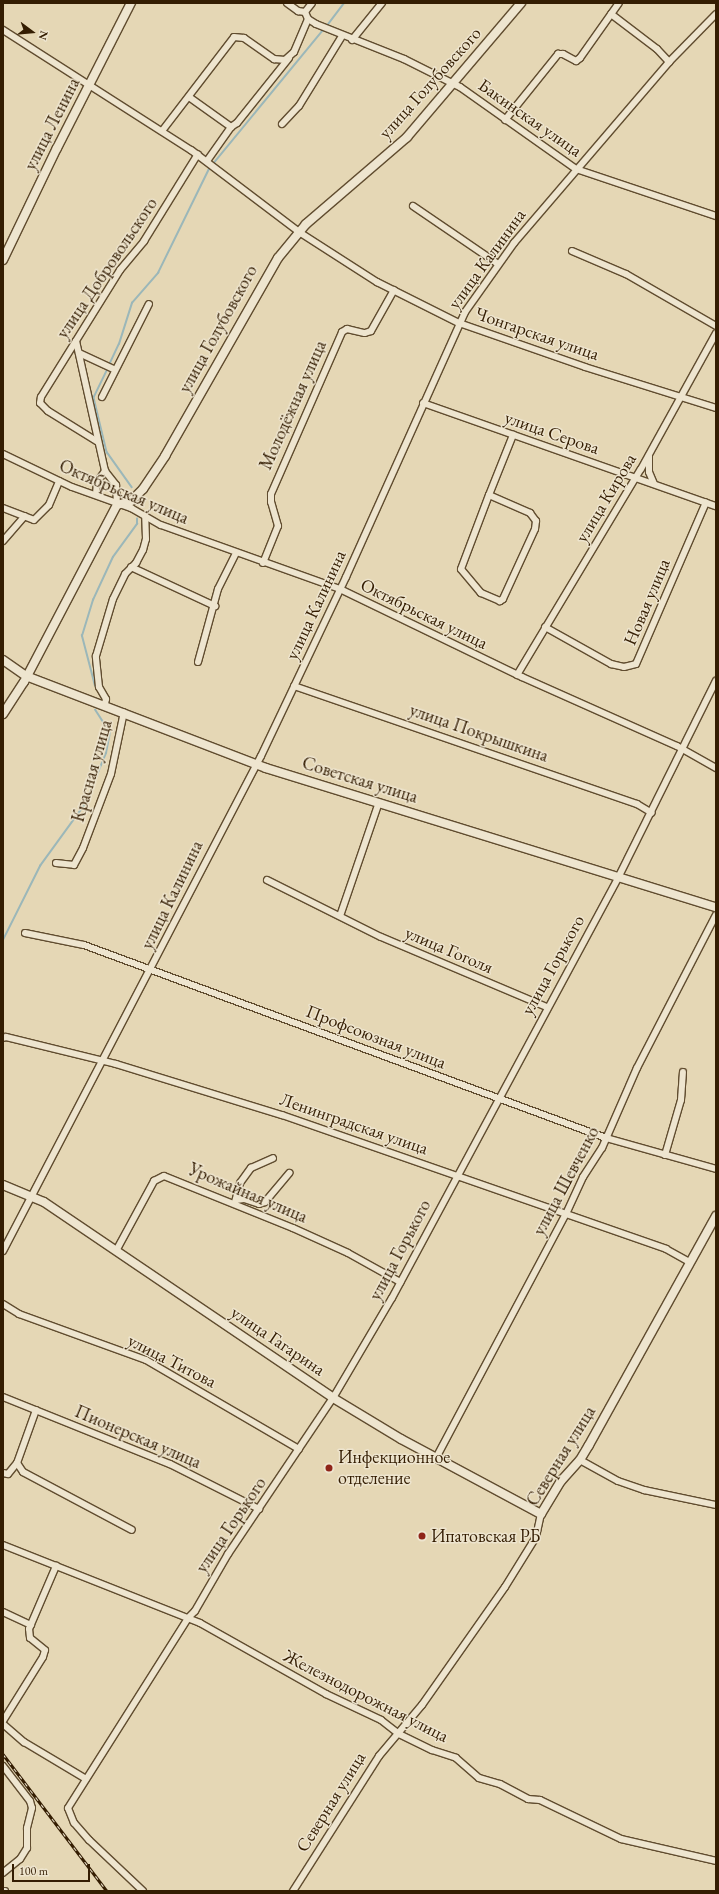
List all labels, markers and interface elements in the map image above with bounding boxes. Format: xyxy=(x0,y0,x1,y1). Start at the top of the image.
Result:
north arrow xyxy=(12,12,52,52)
street label: улица Голубовского xyxy=(374,23,486,143)
text: N xyxy=(36,29,51,42)
street label: улица Ленина xyxy=(19,74,85,174)
street label: Бакинская улица xyxy=(474,74,586,162)
street label: улица Добровольского xyxy=(52,193,162,343)
street label: улица Калинина xyxy=(443,205,531,313)
street label: улица Голубовского xyxy=(174,261,262,397)
street label: Чонгарская улица xyxy=(472,303,602,365)
street label: Молодёжная улица xyxy=(255,337,331,473)
street label: улица Серова xyxy=(502,407,602,459)
street label: улица Кирова xyxy=(571,450,641,546)
street label: Октябрьская улица xyxy=(56,455,192,529)
street label: улица Калинина xyxy=(281,547,351,663)
street label: Новая улица xyxy=(619,555,675,649)
street label: Октябрьская улица xyxy=(357,574,491,654)
street label: улица Покрышкина xyxy=(407,699,551,767)
street label: Красная улица xyxy=(67,717,117,825)
street label: Советская улица xyxy=(299,752,421,808)
street label: улица Калинина xyxy=(136,837,208,953)
street label: улица Горького xyxy=(517,911,589,1019)
street label: улица Гоголя xyxy=(402,922,496,978)
street label: Профсоюзная улица xyxy=(303,1000,449,1074)
street label: Ленинградская улица xyxy=(277,1089,431,1159)
street label: улица Шевченко xyxy=(528,1123,604,1239)
street label: Урожайная улица xyxy=(185,1158,311,1228)
street label: улица Горького xyxy=(364,1196,436,1304)
street label: улица Гагарина xyxy=(227,1302,329,1380)
street label: улица Титова xyxy=(124,1329,220,1393)
street label: Пионерская улица xyxy=(72,1401,204,1473)
street label: Северная улица xyxy=(522,1402,600,1510)
place label: Инфекционное отделение xyxy=(338,1447,450,1490)
marker: Инфекционное отделение xyxy=(323,1462,335,1474)
street label: улица Горького xyxy=(191,1473,271,1577)
place label: Ипатовская РБ xyxy=(431,1525,540,1547)
marker: Ипатовская РБ xyxy=(416,1530,428,1542)
street label: Железнодорожная улица xyxy=(280,1645,452,1747)
street label: Северная улица xyxy=(292,1748,370,1856)
scale bar xyxy=(14,1856,92,1882)
text: 100 m xyxy=(19,1863,48,1879)

